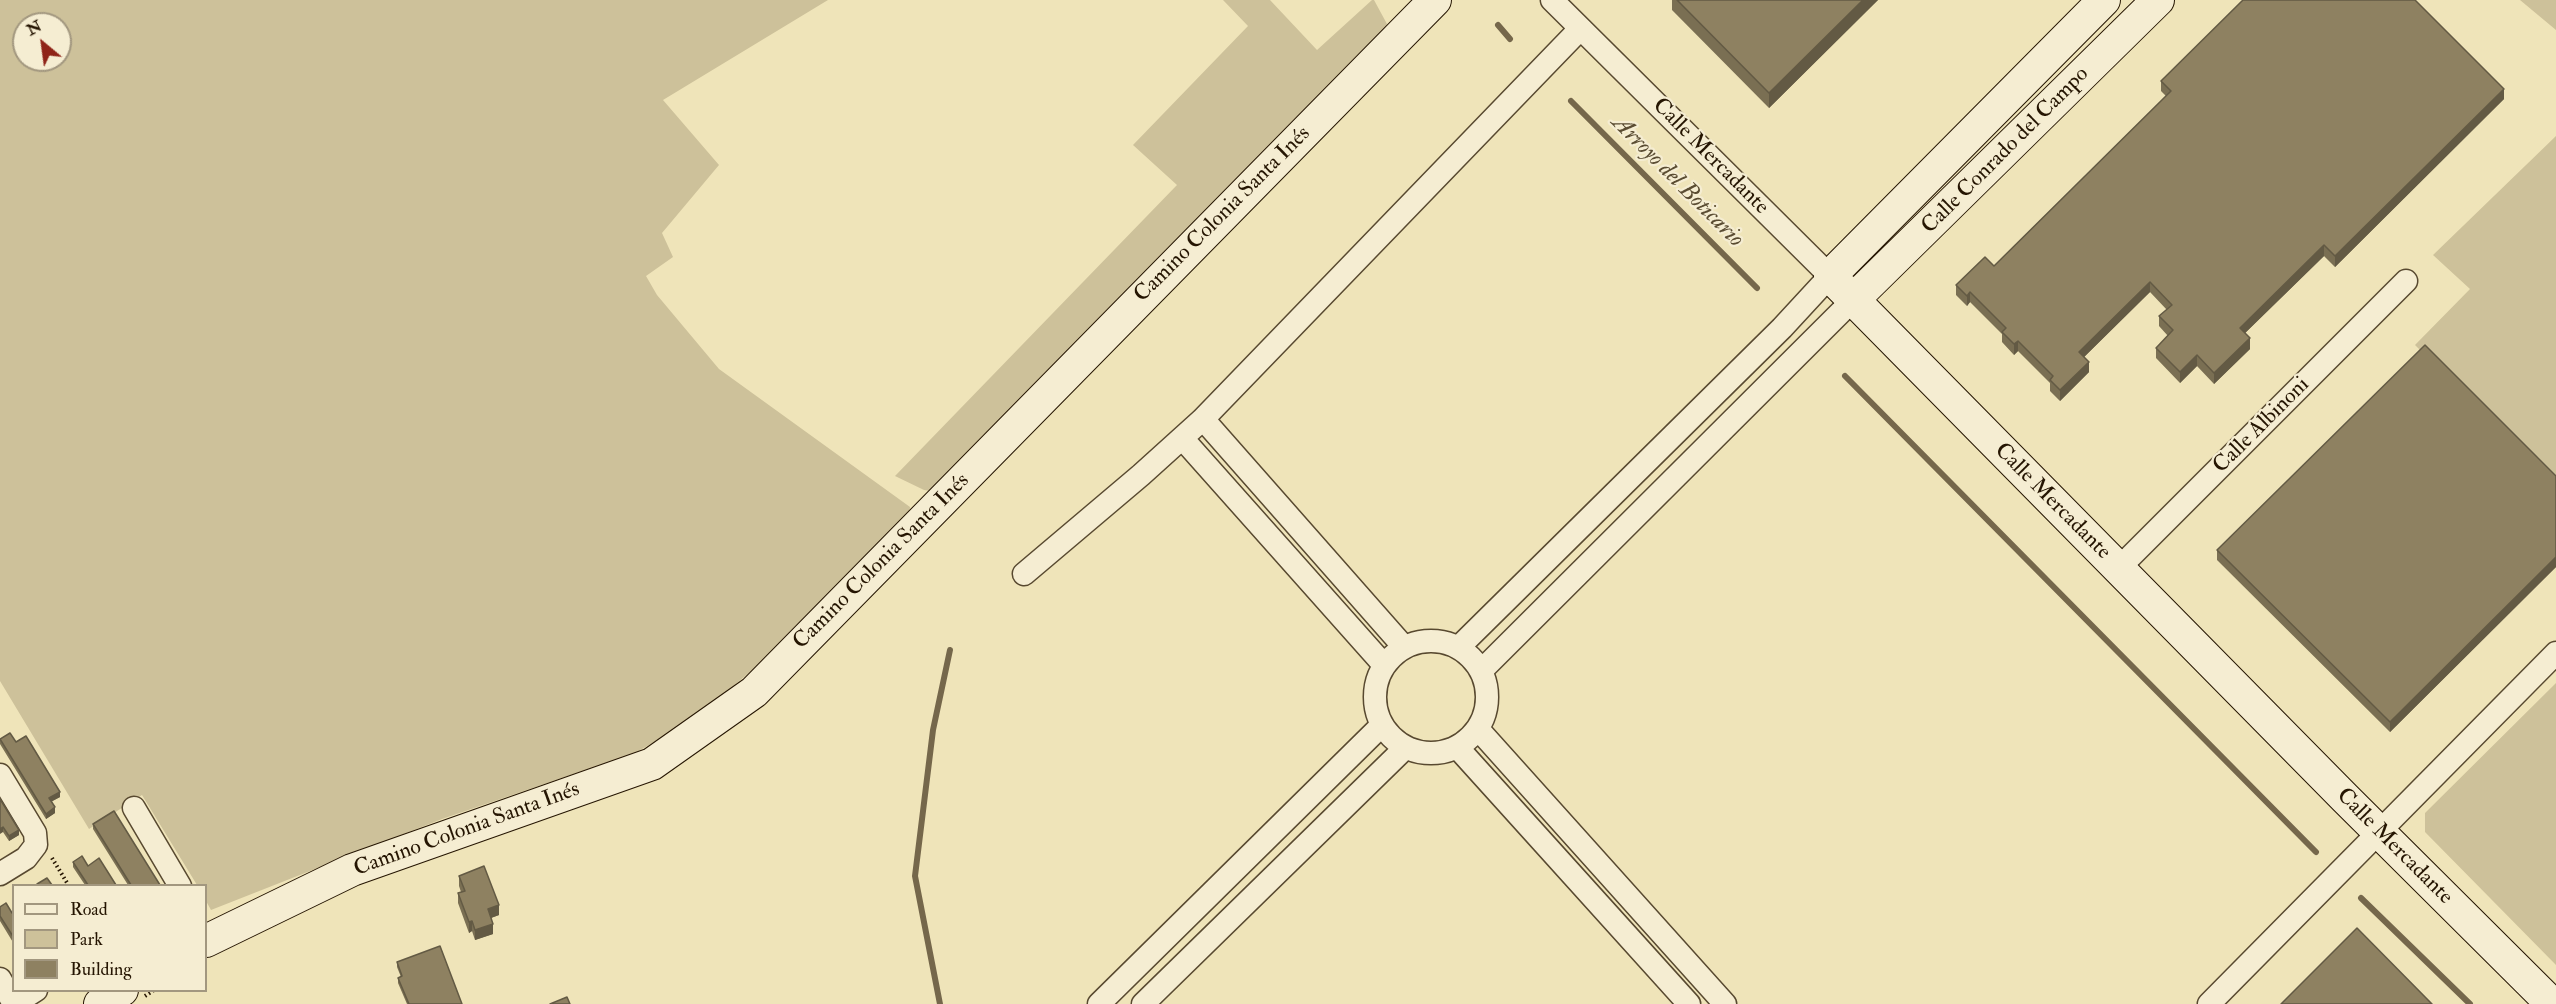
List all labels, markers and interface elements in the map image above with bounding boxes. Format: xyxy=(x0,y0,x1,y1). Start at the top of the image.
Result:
north arrow xyxy=(12,12,72,72)
text: N xyxy=(23,16,45,40)
street label: Calle Conrado del Campo xyxy=(1917,62,2095,240)
street label: Calle Mercadante xyxy=(1646,93,1774,221)
water label: Arroyo del Boticario xyxy=(1605,110,1749,254)
street label: Camino Colonia Santa Inés xyxy=(1129,121,1317,309)
street label: Calle Albinoni xyxy=(2208,372,2316,480)
street label: Calle Mercadante xyxy=(1988,438,2116,566)
street label: Camino Colonia Santa Inés xyxy=(788,468,976,656)
street label: Camino Colonia Santa Inés xyxy=(350,777,584,883)
street label: Calle Mercadante xyxy=(2330,783,2458,911)
legend xyxy=(12,884,207,992)
text: Road xyxy=(70,898,108,921)
text: Park xyxy=(70,928,103,951)
text: Building xyxy=(70,958,132,981)

